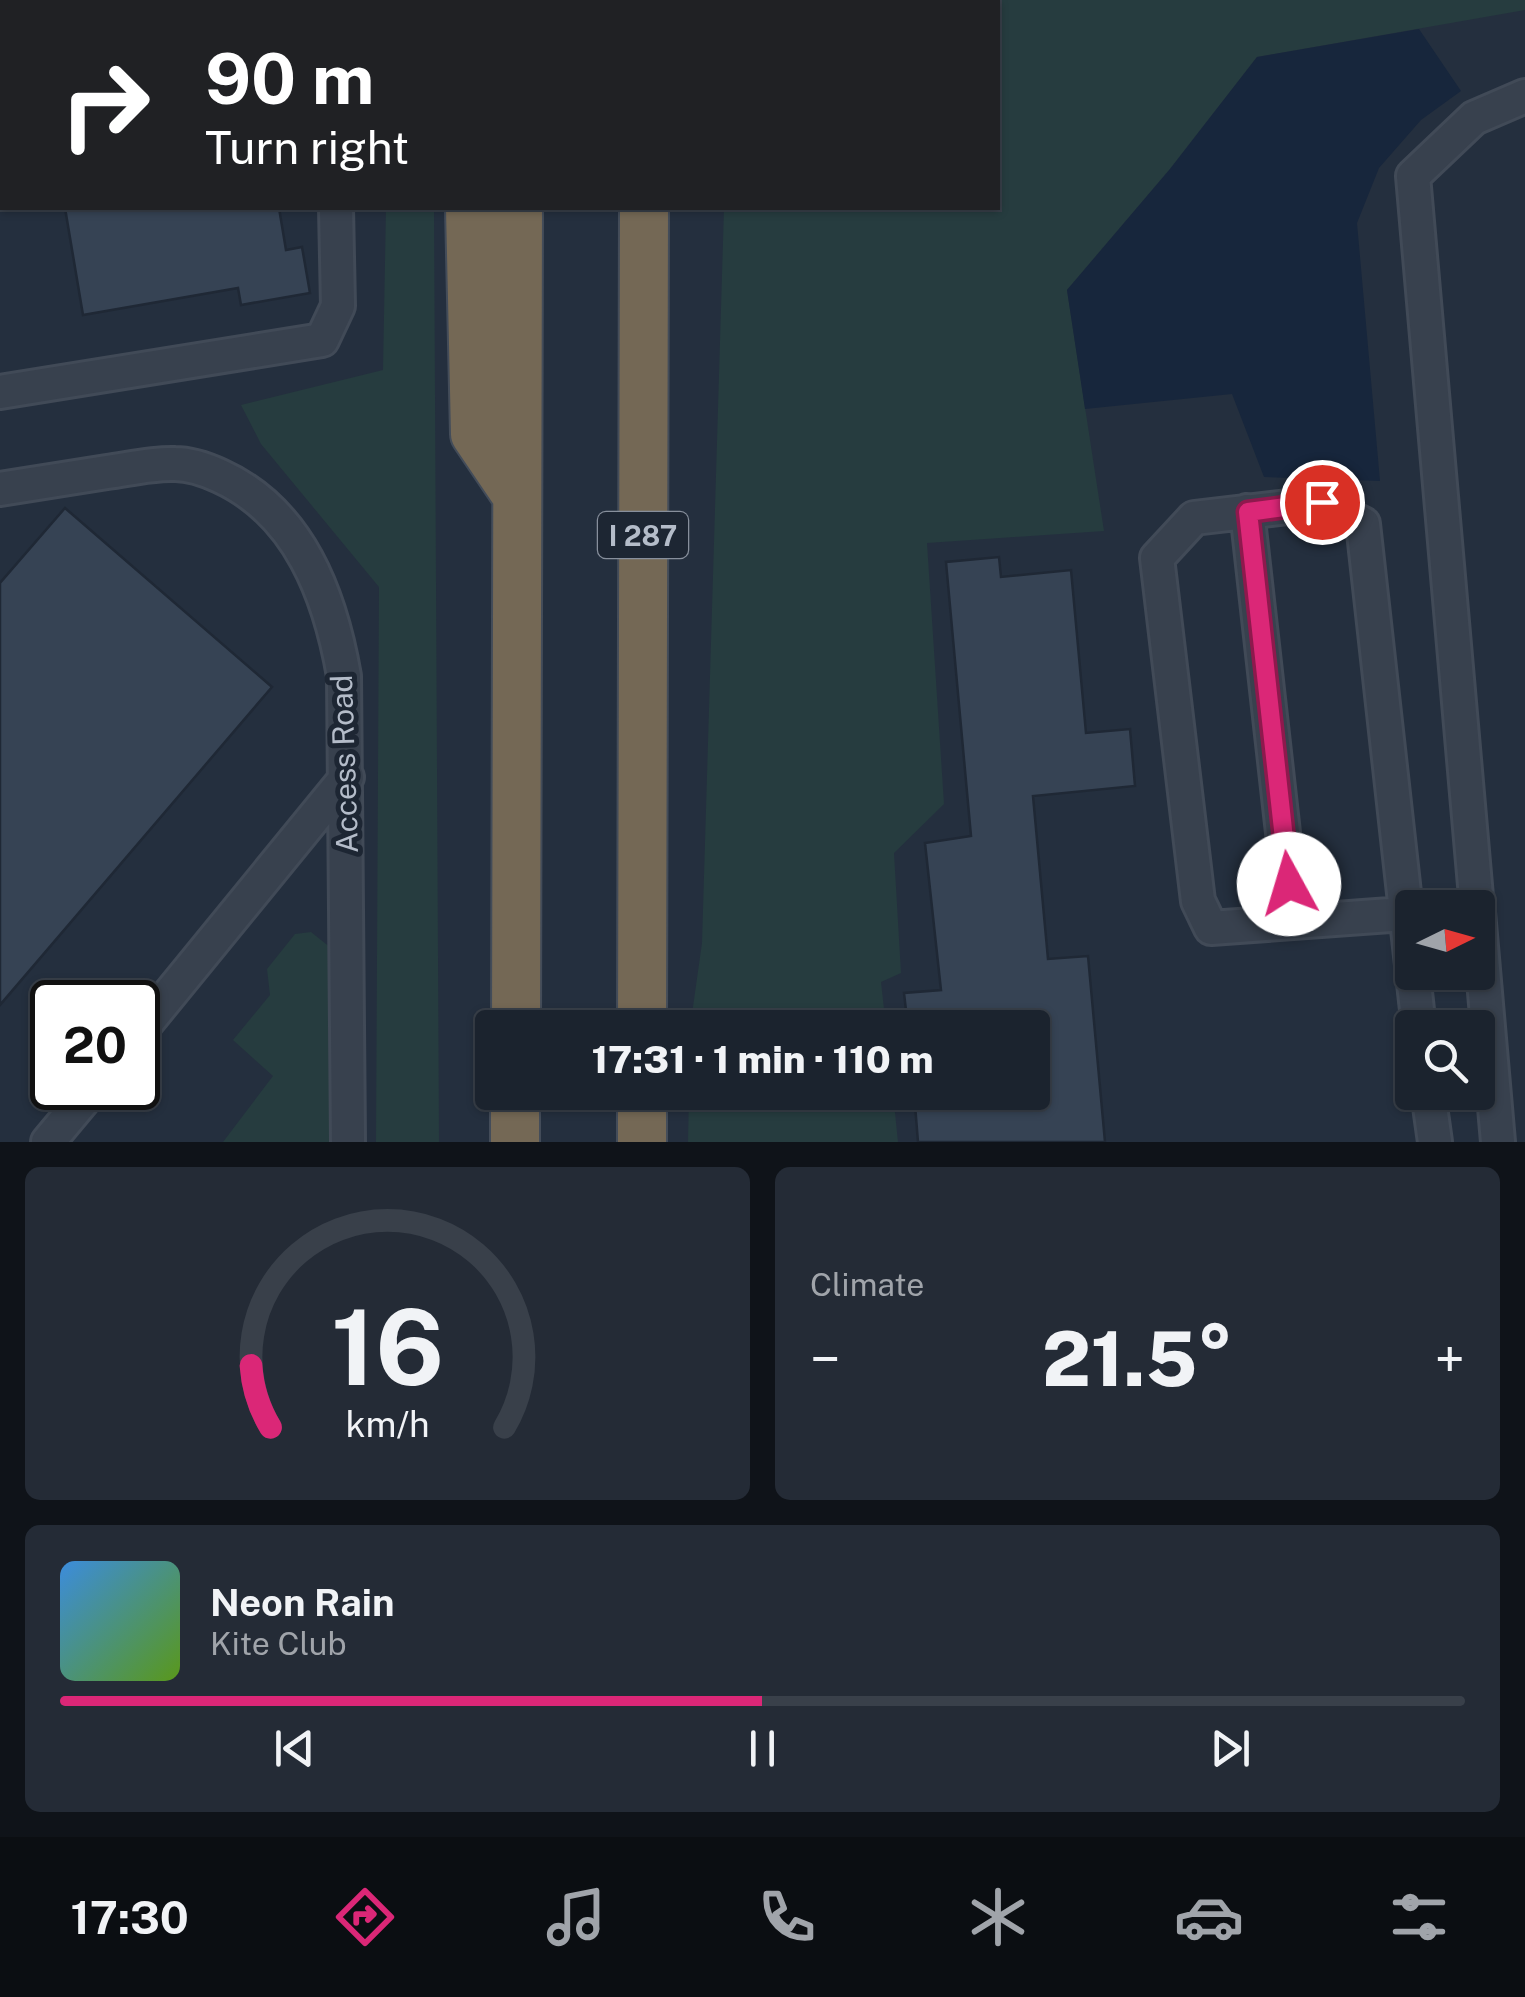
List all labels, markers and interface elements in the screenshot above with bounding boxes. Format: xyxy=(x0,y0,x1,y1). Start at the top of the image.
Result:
text: 90 m xyxy=(205,37,375,120)
icon: right xyxy=(40,40,170,170)
text: Turn right xyxy=(205,121,409,174)
pin xyxy=(1280,460,1365,545)
icon: arrive xyxy=(1295,475,1350,530)
road number: I 287 xyxy=(598,512,688,558)
street label: Access Road xyxy=(323,674,365,854)
position arrow xyxy=(1237,832,1341,936)
north arrow xyxy=(1395,890,1495,990)
map controls xyxy=(1395,890,1495,1110)
speed limit sign: 20 xyxy=(30,980,160,1110)
button: search xyxy=(1395,1010,1495,1110)
text: 17:31 · 1 min · 110 m xyxy=(591,1037,934,1082)
text: Climate xyxy=(810,1266,924,1303)
text: 16 xyxy=(331,1286,444,1408)
text: 21.5° xyxy=(1042,1315,1233,1403)
text: − xyxy=(810,1327,841,1391)
text: + xyxy=(1435,1327,1465,1391)
text: km/h xyxy=(345,1403,430,1445)
text: Neon Rain xyxy=(210,1580,394,1625)
text: Kite Club xyxy=(210,1625,347,1662)
icon: previous xyxy=(267,1721,322,1776)
icon: pause xyxy=(735,1721,790,1776)
icon: next xyxy=(1203,1721,1258,1776)
icon: directions xyxy=(330,1882,400,1952)
icon: music xyxy=(541,1882,611,1952)
icon: phone xyxy=(752,1882,822,1952)
icon: climate xyxy=(963,1882,1033,1952)
icon: car xyxy=(1174,1882,1244,1952)
icon: filters xyxy=(1384,1882,1454,1952)
text: 17:30 xyxy=(70,1891,189,1944)

